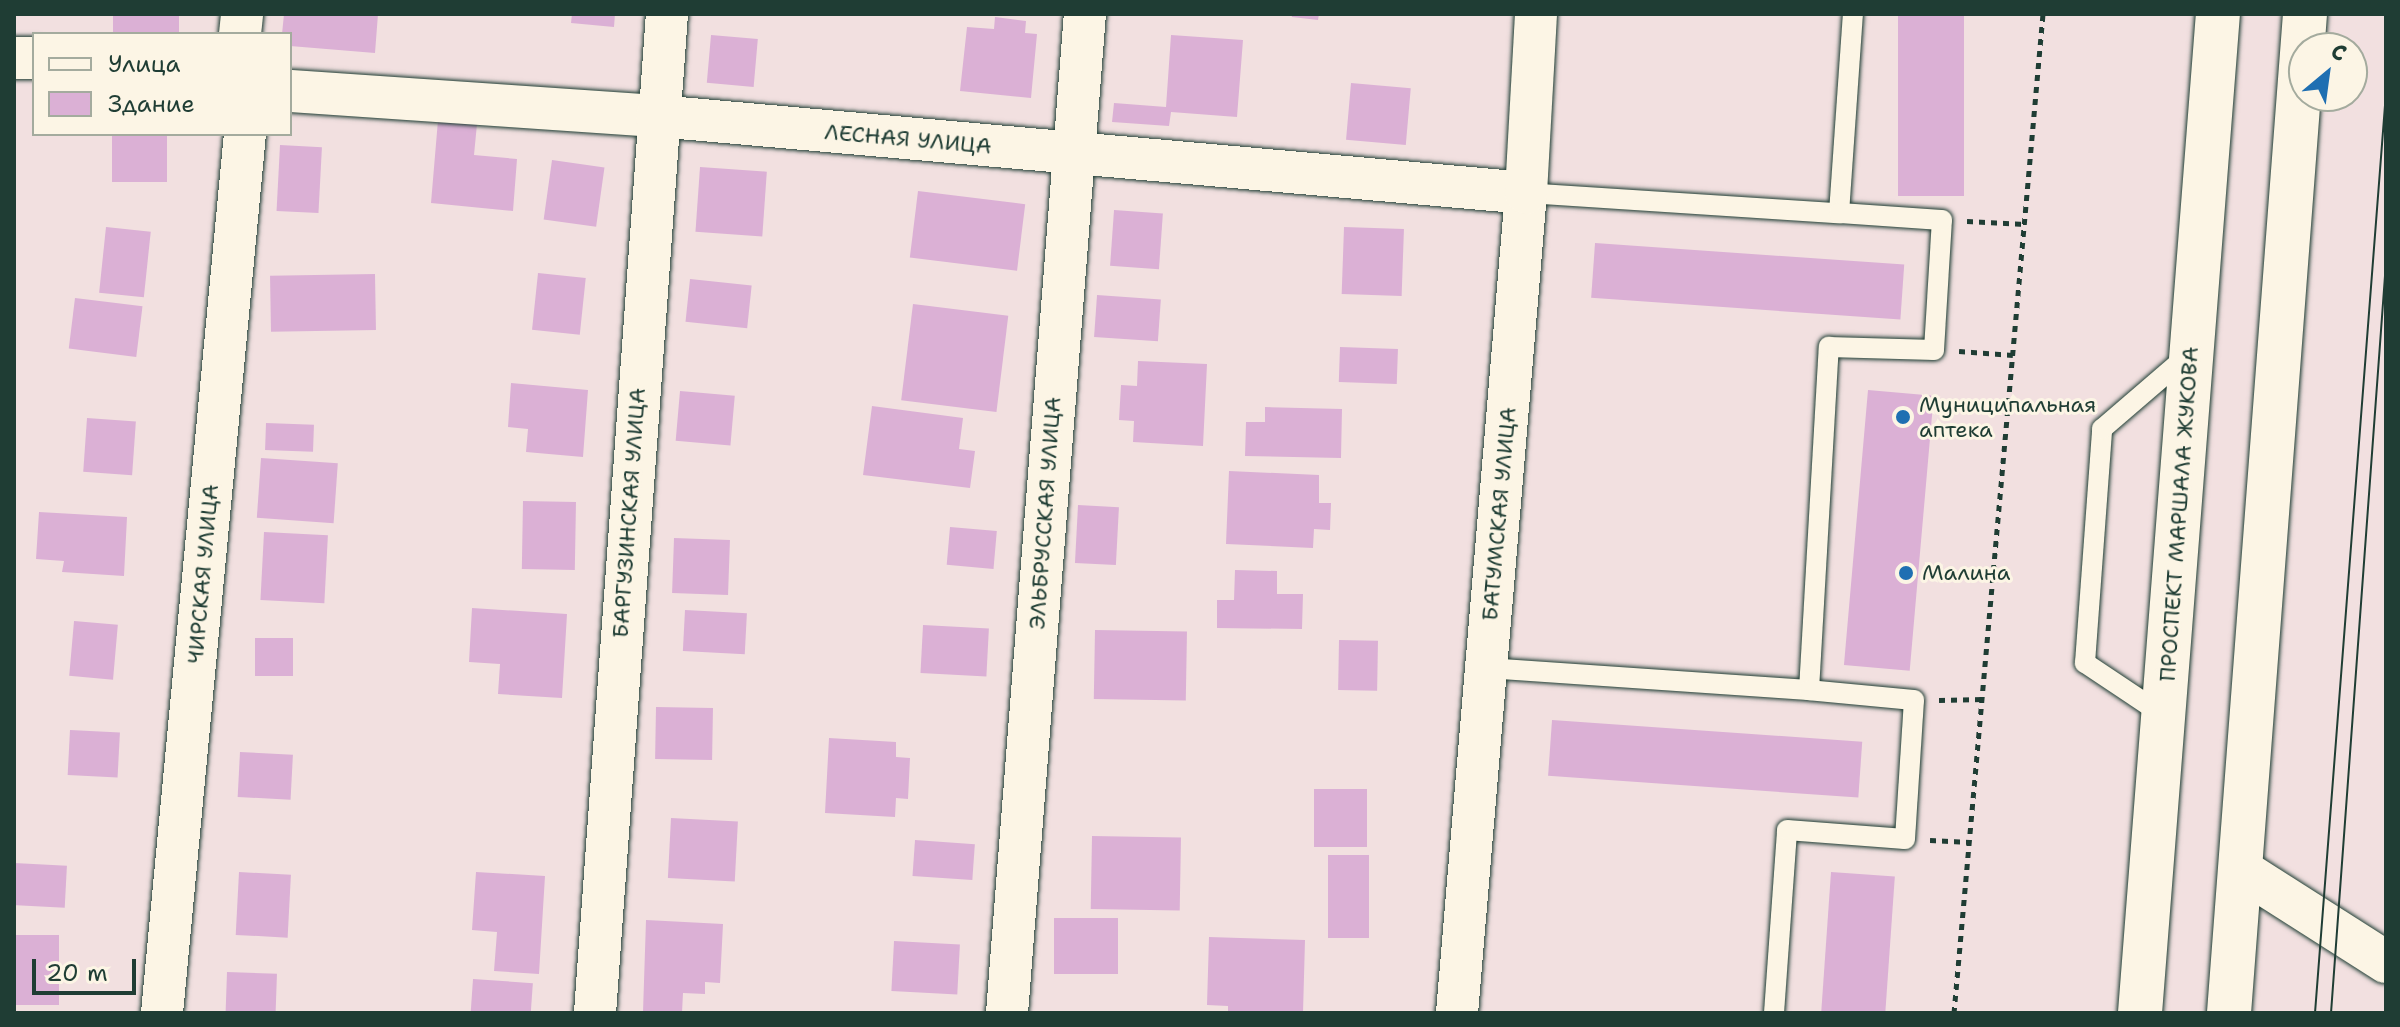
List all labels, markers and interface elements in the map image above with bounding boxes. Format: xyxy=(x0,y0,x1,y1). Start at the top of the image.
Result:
legend xyxy=(32,32,292,136)
north arrow xyxy=(2288,32,2368,112)
text: С xyxy=(2326,36,2352,68)
text: Улица xyxy=(108,48,181,80)
text: Здание xyxy=(108,88,195,120)
street label: ЛЕСНАЯ УЛИЦА xyxy=(823,119,993,159)
street label: ПРОСПЕКТ МАРШАЛА ЖУКОВА xyxy=(2154,346,2204,682)
street label: БАРГУЗИНСКАЯ УЛИЦА xyxy=(607,387,651,639)
place label: Муниципальная аптека xyxy=(1919,391,2096,442)
street label: ЭЛЬБРУССКАЯ УЛИЦА xyxy=(1024,396,1066,630)
street label: БАТУМСКАЯ УЛИЦА xyxy=(1476,406,1522,622)
marker: Муниципальная аптека xyxy=(1894,408,1912,426)
street label: ЧИРСКАЯ УЛИЦА xyxy=(182,483,224,665)
place label: Малина xyxy=(1922,560,2010,586)
marker: Малина xyxy=(1897,564,1915,582)
scale bar xyxy=(36,943,140,993)
text: 20 m xyxy=(46,957,108,989)

